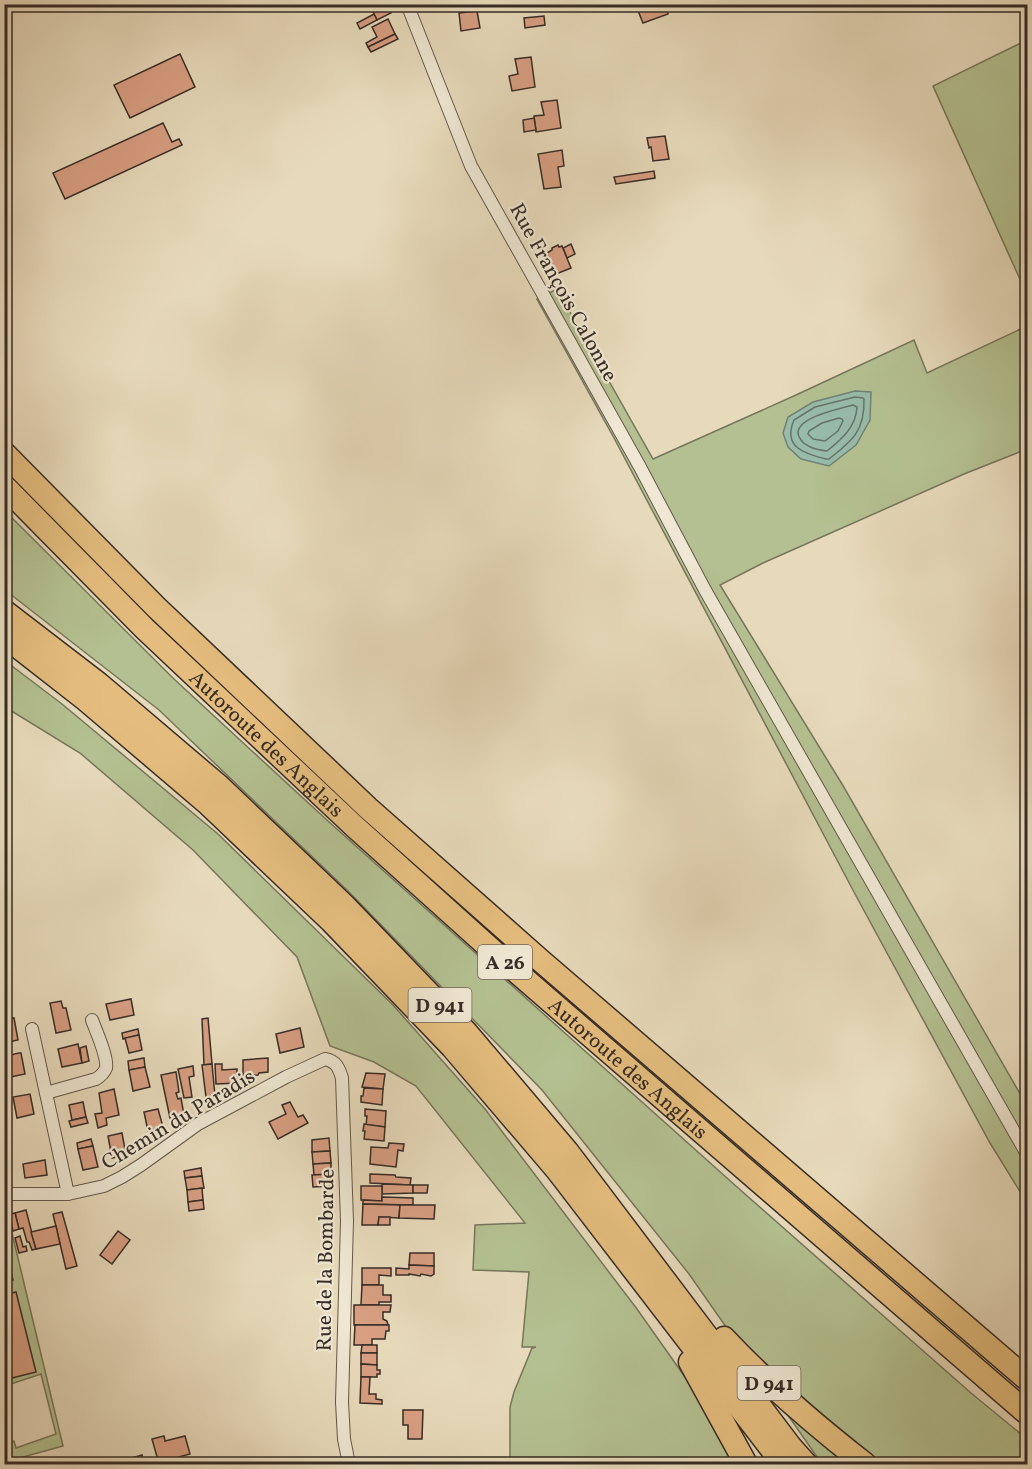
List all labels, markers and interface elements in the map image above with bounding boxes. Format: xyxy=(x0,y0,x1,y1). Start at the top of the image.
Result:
street label: Rue François Calonne xyxy=(502,198,624,387)
street label: Autoroute des Anglais xyxy=(182,665,349,825)
road number: A 26 xyxy=(478,945,532,979)
road number: D 941 xyxy=(408,988,472,1022)
street label: Autoroute des Anglais xyxy=(541,992,713,1147)
street label: Chemin du Paradis xyxy=(96,1063,261,1178)
street label: Rue de la Bombarde xyxy=(310,1168,343,1352)
road number: D 941 xyxy=(738,1366,800,1400)

